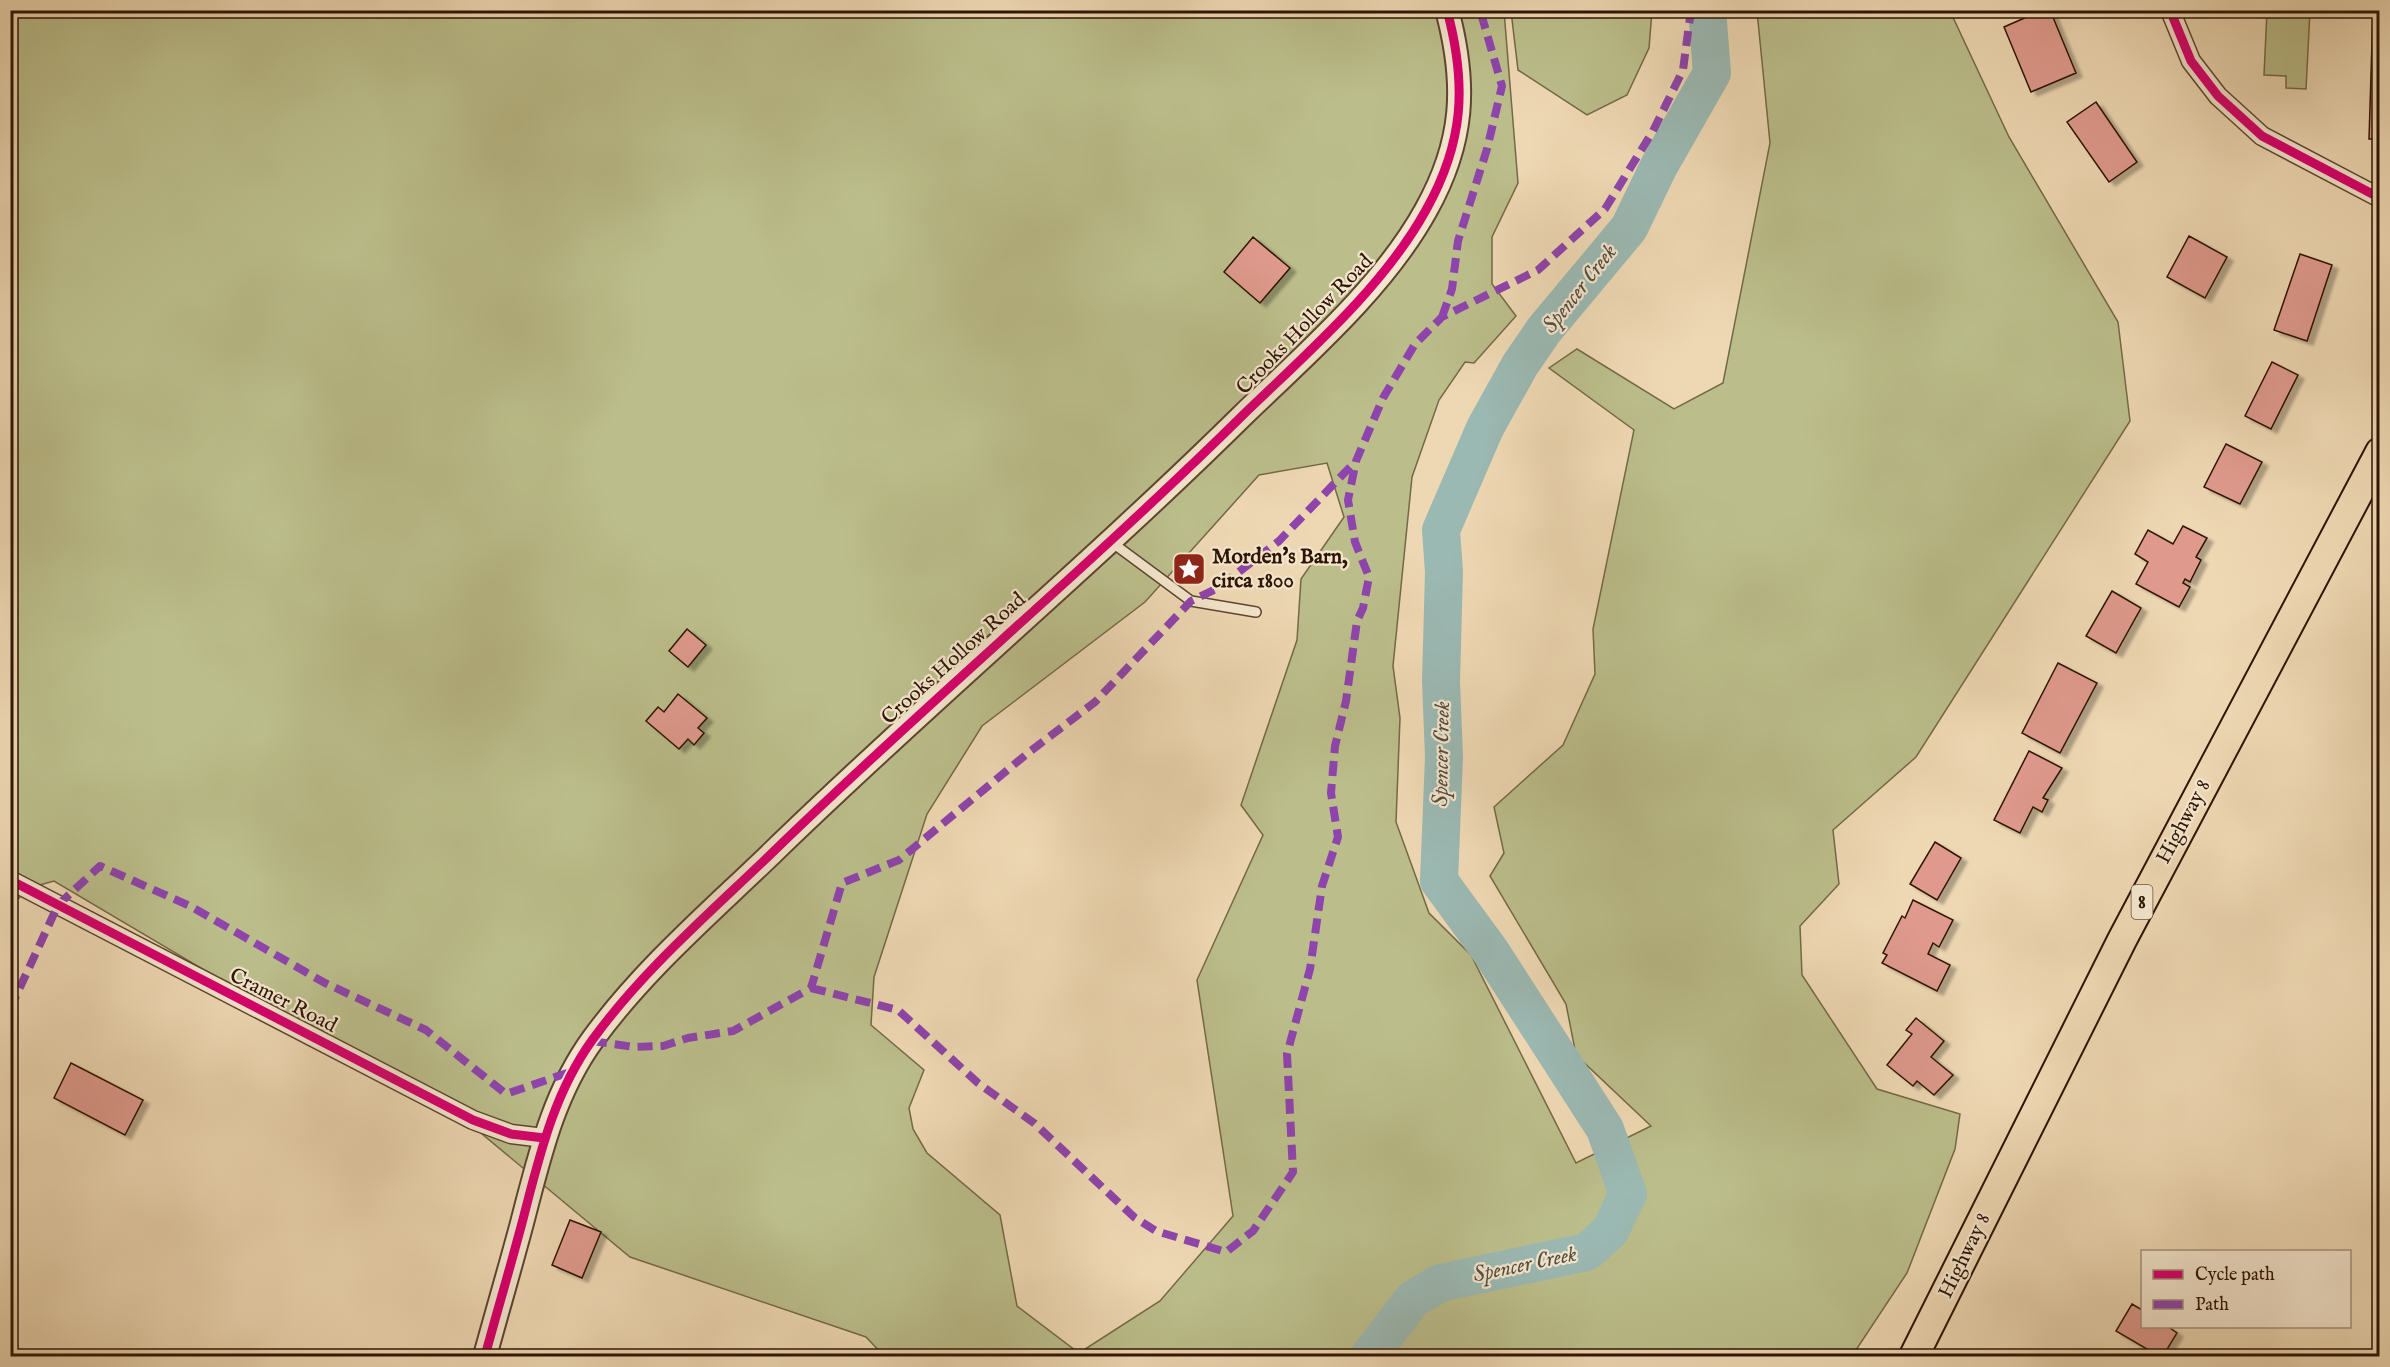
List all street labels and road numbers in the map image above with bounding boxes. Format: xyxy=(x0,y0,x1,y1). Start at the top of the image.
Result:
street label: Crooks Hollow Road xyxy=(1231,248,1380,401)
street label: Crooks Hollow Road xyxy=(876,586,1033,731)
street label: Highway 8 xyxy=(2151,775,2217,869)
road number: 8 xyxy=(2132,885,2152,919)
street label: Cramer Road xyxy=(225,962,342,1040)
street label: Highway 8 xyxy=(1933,1209,1997,1303)

